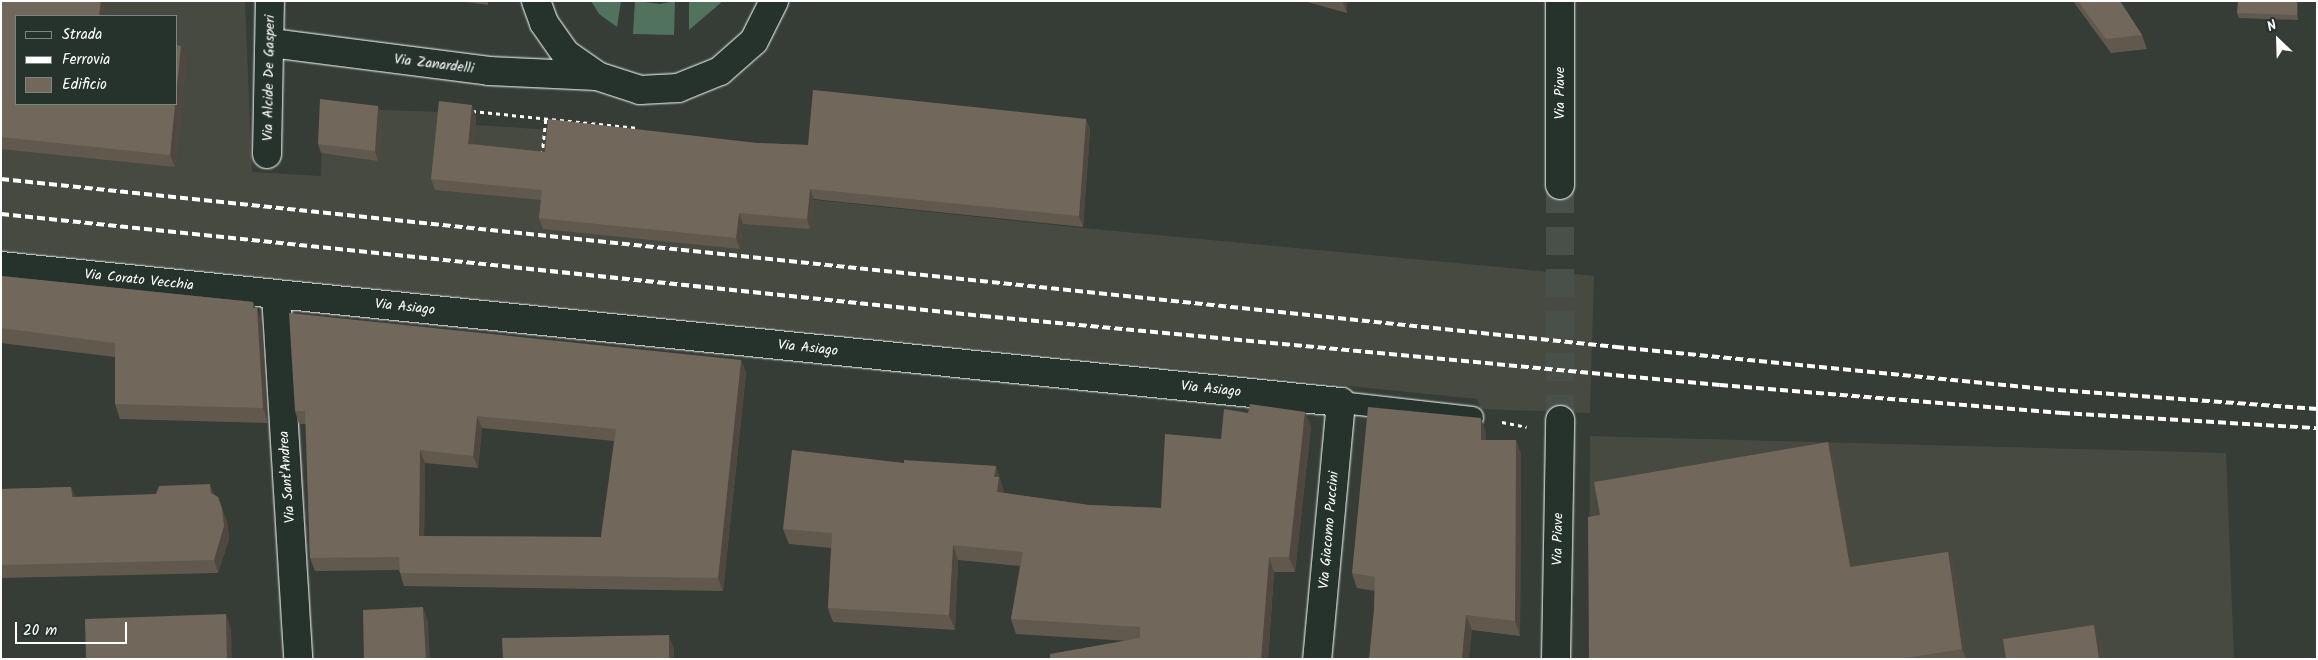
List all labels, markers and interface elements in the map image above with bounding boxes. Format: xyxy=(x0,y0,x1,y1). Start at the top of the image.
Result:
text: N xyxy=(2263,14,2280,38)
legend xyxy=(15,15,178,105)
street label: Via Alcide De Gasperi xyxy=(259,15,279,141)
north arrow xyxy=(2253,15,2303,65)
text: Strada xyxy=(62,23,102,47)
text: Ferrovia xyxy=(62,48,110,72)
street label: Via Zanardelli xyxy=(393,51,475,77)
street label: Via Piave xyxy=(1552,67,1568,119)
text: Edificio xyxy=(62,73,107,97)
street label: Via Corato Vecchia xyxy=(83,266,195,294)
street label: Via Asiago xyxy=(374,295,436,319)
street label: Via Asiago xyxy=(777,336,839,360)
street label: Via Asiago xyxy=(1180,377,1242,401)
street label: Via Sant'Andrea xyxy=(275,430,299,524)
street label: Via Giacomo Puccini xyxy=(1315,470,1343,590)
street label: Via Piave xyxy=(1549,513,1567,565)
scale bar xyxy=(18,612,130,644)
text: 20 m xyxy=(23,619,57,643)

